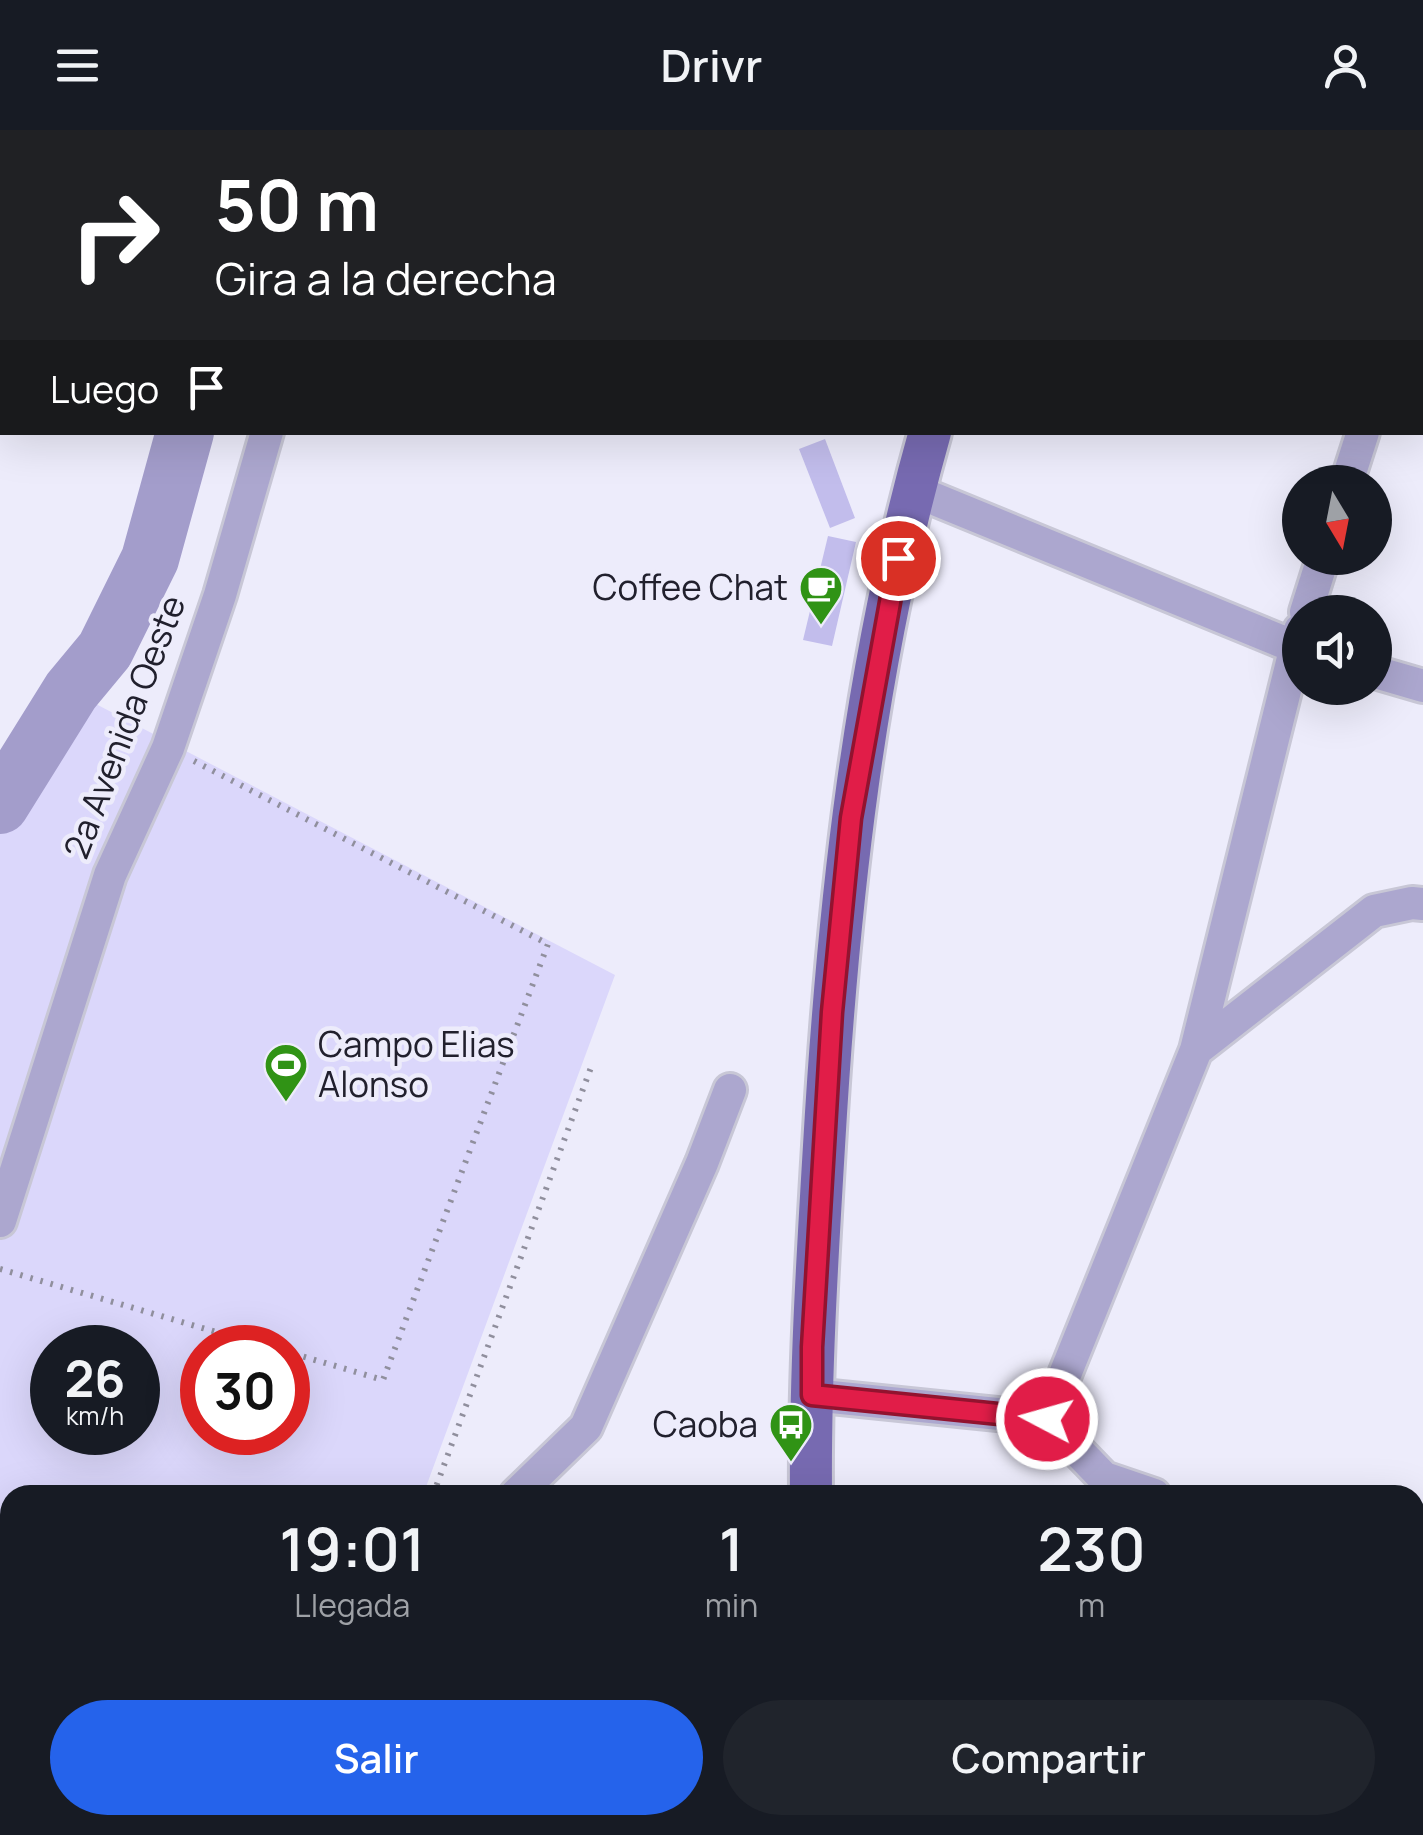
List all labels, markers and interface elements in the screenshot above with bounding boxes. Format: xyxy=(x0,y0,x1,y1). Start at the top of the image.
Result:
text: Drivr xyxy=(661,34,762,96)
icon: menu xyxy=(50,38,105,93)
icon: person xyxy=(1318,38,1373,93)
text: 50 m xyxy=(215,156,379,252)
icon: right xyxy=(50,170,180,300)
text: Gira a la derecha xyxy=(215,247,557,309)
icon: arrive xyxy=(179,360,234,415)
text: Luego xyxy=(50,362,159,414)
north arrow xyxy=(1282,465,1392,575)
map controls xyxy=(1282,465,1392,705)
pin xyxy=(856,516,941,601)
icon: arrive xyxy=(871,531,926,586)
place label: Coffee Chat xyxy=(593,563,788,611)
cafe icon: Coffee Chat xyxy=(798,565,844,626)
street label: 2a Avenida Oeste xyxy=(52,588,196,865)
button: sound xyxy=(1282,595,1392,705)
place label: Campo Elias Alonso xyxy=(318,1020,515,1108)
sports icon: Campo Elias Alonso xyxy=(263,1042,309,1103)
speed limit sign: 30 xyxy=(180,1325,310,1455)
text: 26 xyxy=(65,1344,125,1412)
position arrow xyxy=(995,1367,1099,1471)
text: km/h xyxy=(66,1398,124,1433)
place label: Caoba xyxy=(653,1400,758,1448)
bus stop icon: Caoba xyxy=(768,1402,814,1463)
text: 19:01 xyxy=(279,1507,425,1589)
text: 1 xyxy=(719,1507,744,1589)
text: 230 xyxy=(1038,1507,1146,1589)
text: Llegada xyxy=(294,1583,410,1627)
text: min xyxy=(705,1583,758,1627)
text: m xyxy=(1078,1583,1105,1627)
button: Salir xyxy=(50,1700,703,1815)
button: Compartir xyxy=(723,1700,1375,1815)

